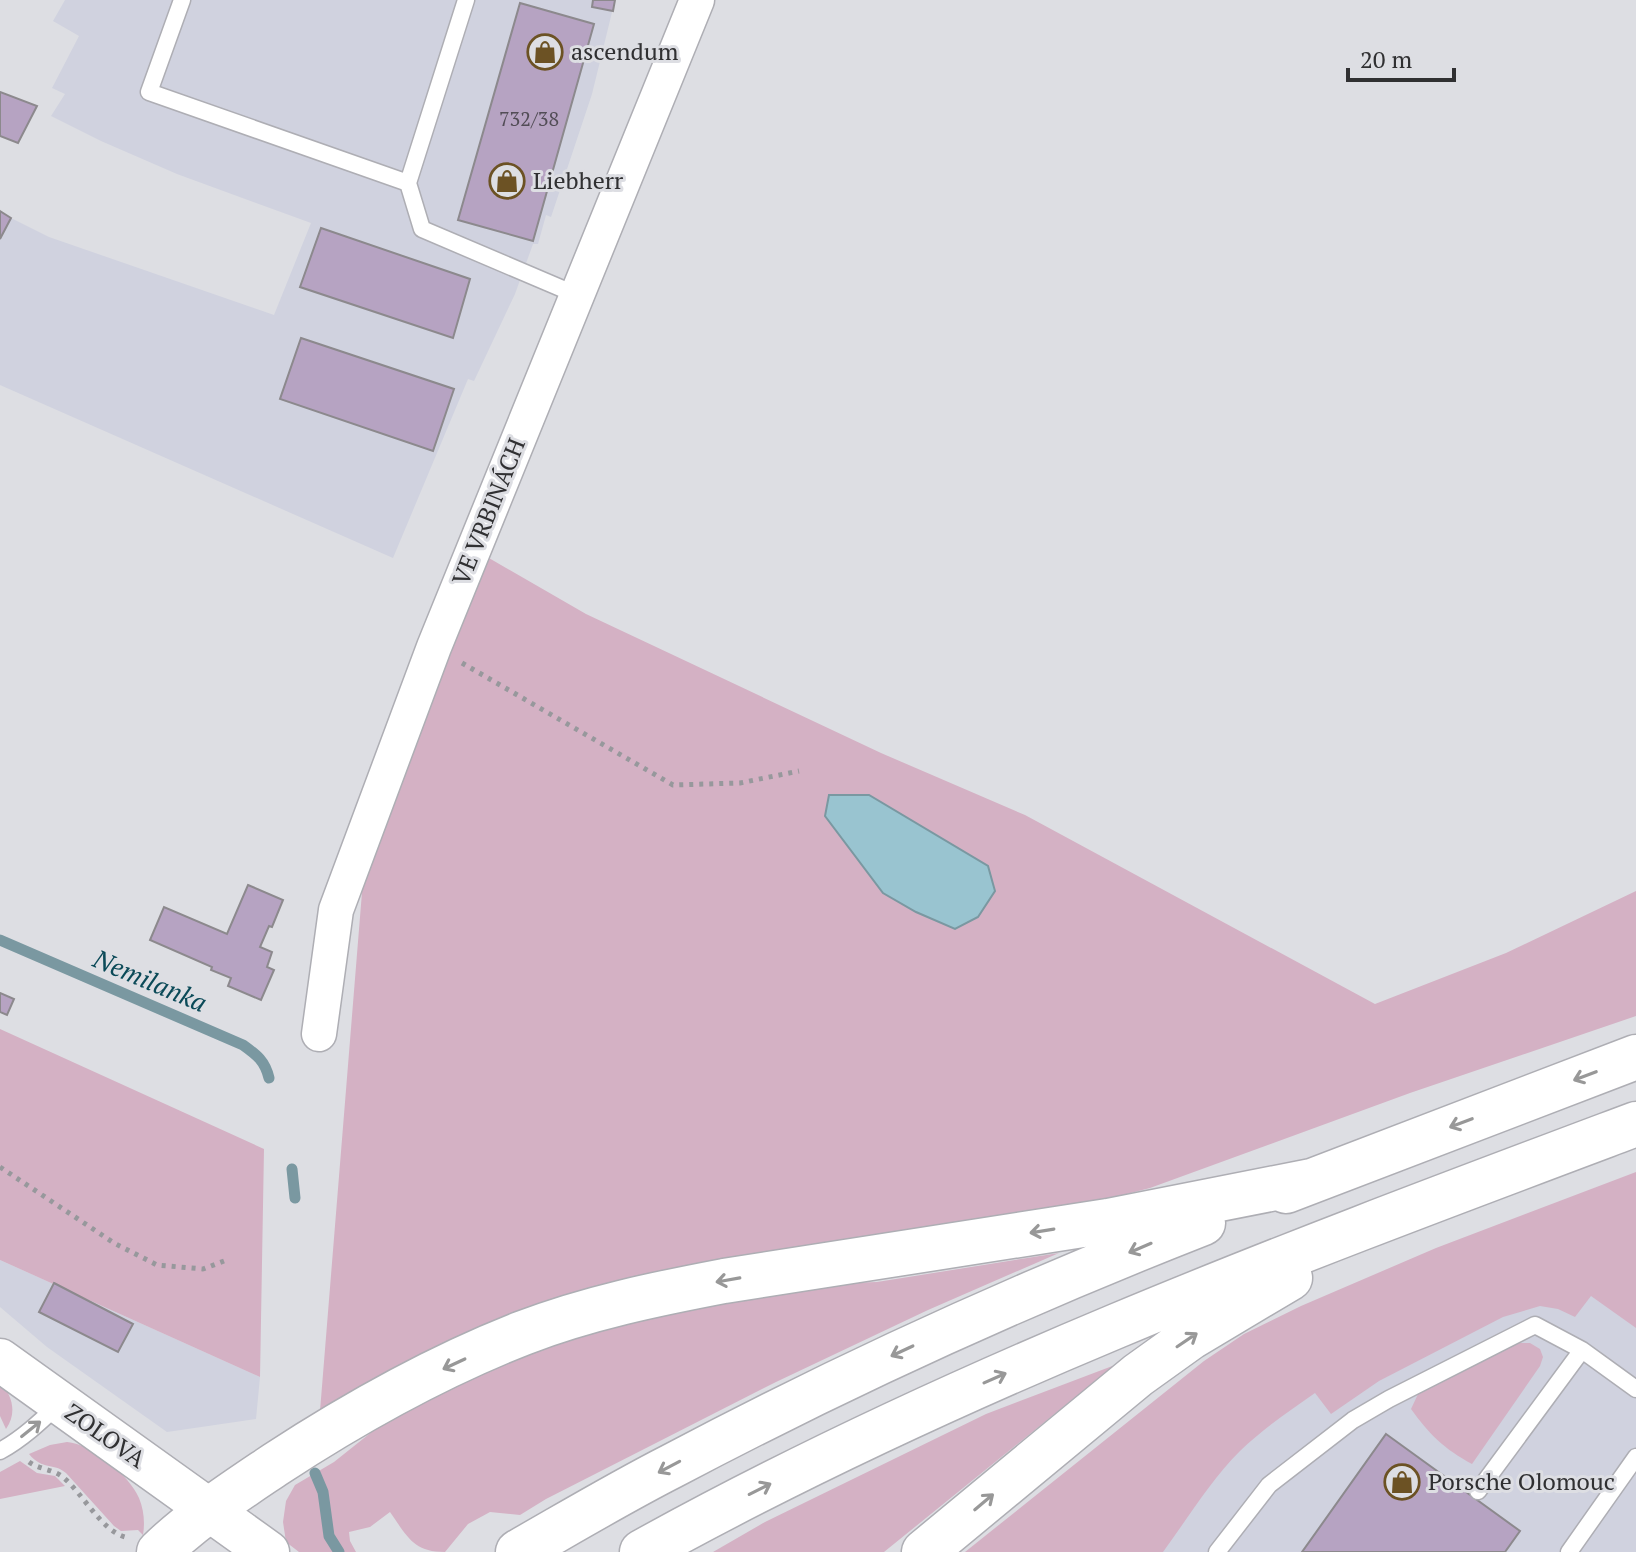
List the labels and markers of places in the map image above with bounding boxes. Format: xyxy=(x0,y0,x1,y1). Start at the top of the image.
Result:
shop icon: ascendum xyxy=(526,33,564,71)
place label: ascendum xyxy=(571,35,679,67)
shop icon: Liebherr xyxy=(488,162,526,200)
place label: Liebherr xyxy=(533,164,624,196)
shop icon: Porsche Olomouc xyxy=(1383,1463,1421,1501)
place label: Porsche Olomouc xyxy=(1428,1465,1615,1497)

